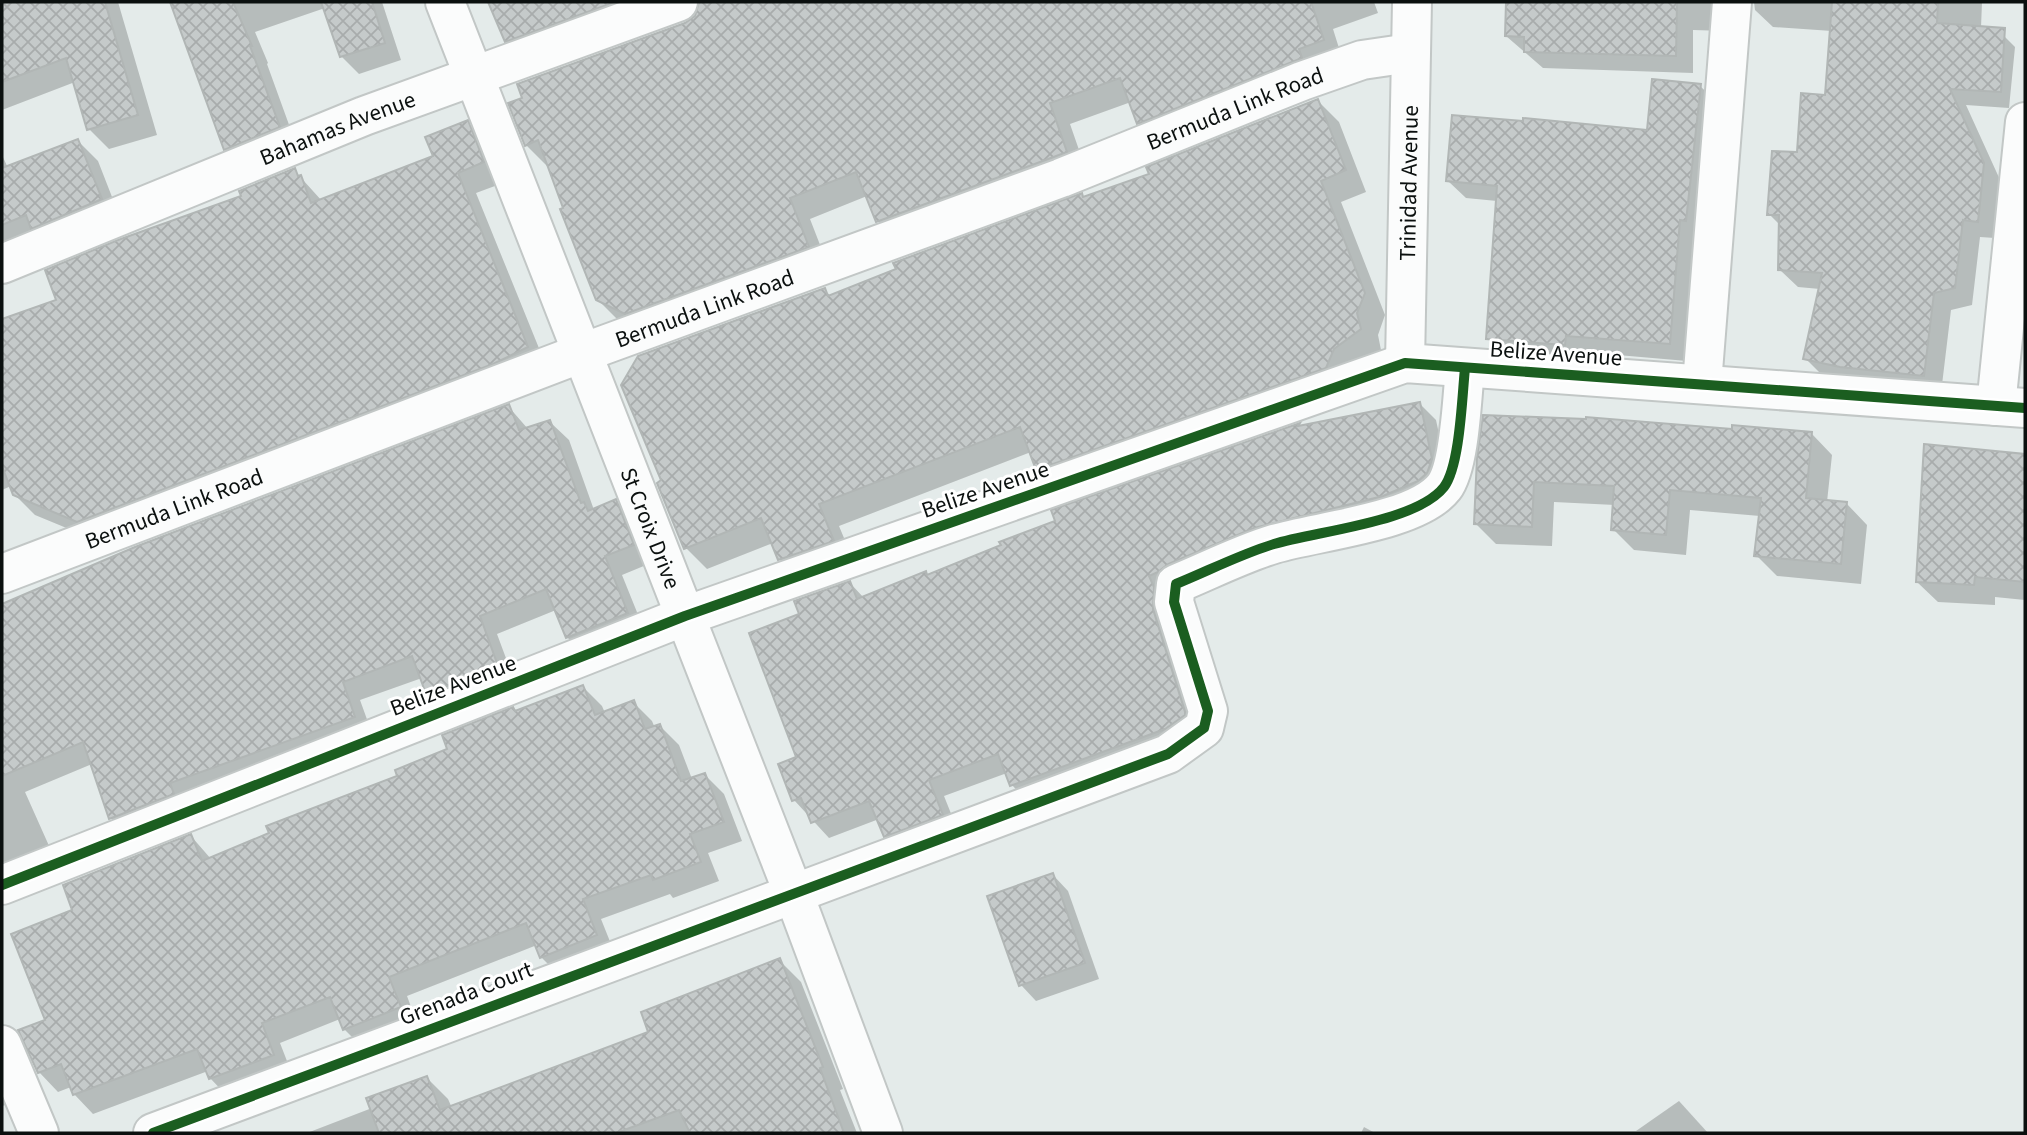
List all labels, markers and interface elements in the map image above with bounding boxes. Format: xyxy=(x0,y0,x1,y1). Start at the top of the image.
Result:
street label: Bermuda Link Road xyxy=(1141,59,1328,159)
street label: Bahamas Avenue xyxy=(255,83,420,174)
street label: Trinidad Avenue xyxy=(1391,105,1427,261)
street label: Bermuda Link Road xyxy=(610,261,799,357)
street label: Belize Avenue xyxy=(1489,332,1623,375)
street label: Belize Avenue xyxy=(917,452,1053,527)
street label: Bermuda Link Road xyxy=(80,460,268,558)
street label: St Croix Drive xyxy=(612,463,689,594)
street label: Belize Avenue xyxy=(385,646,521,725)
street label: Grenada Court xyxy=(395,953,538,1034)

